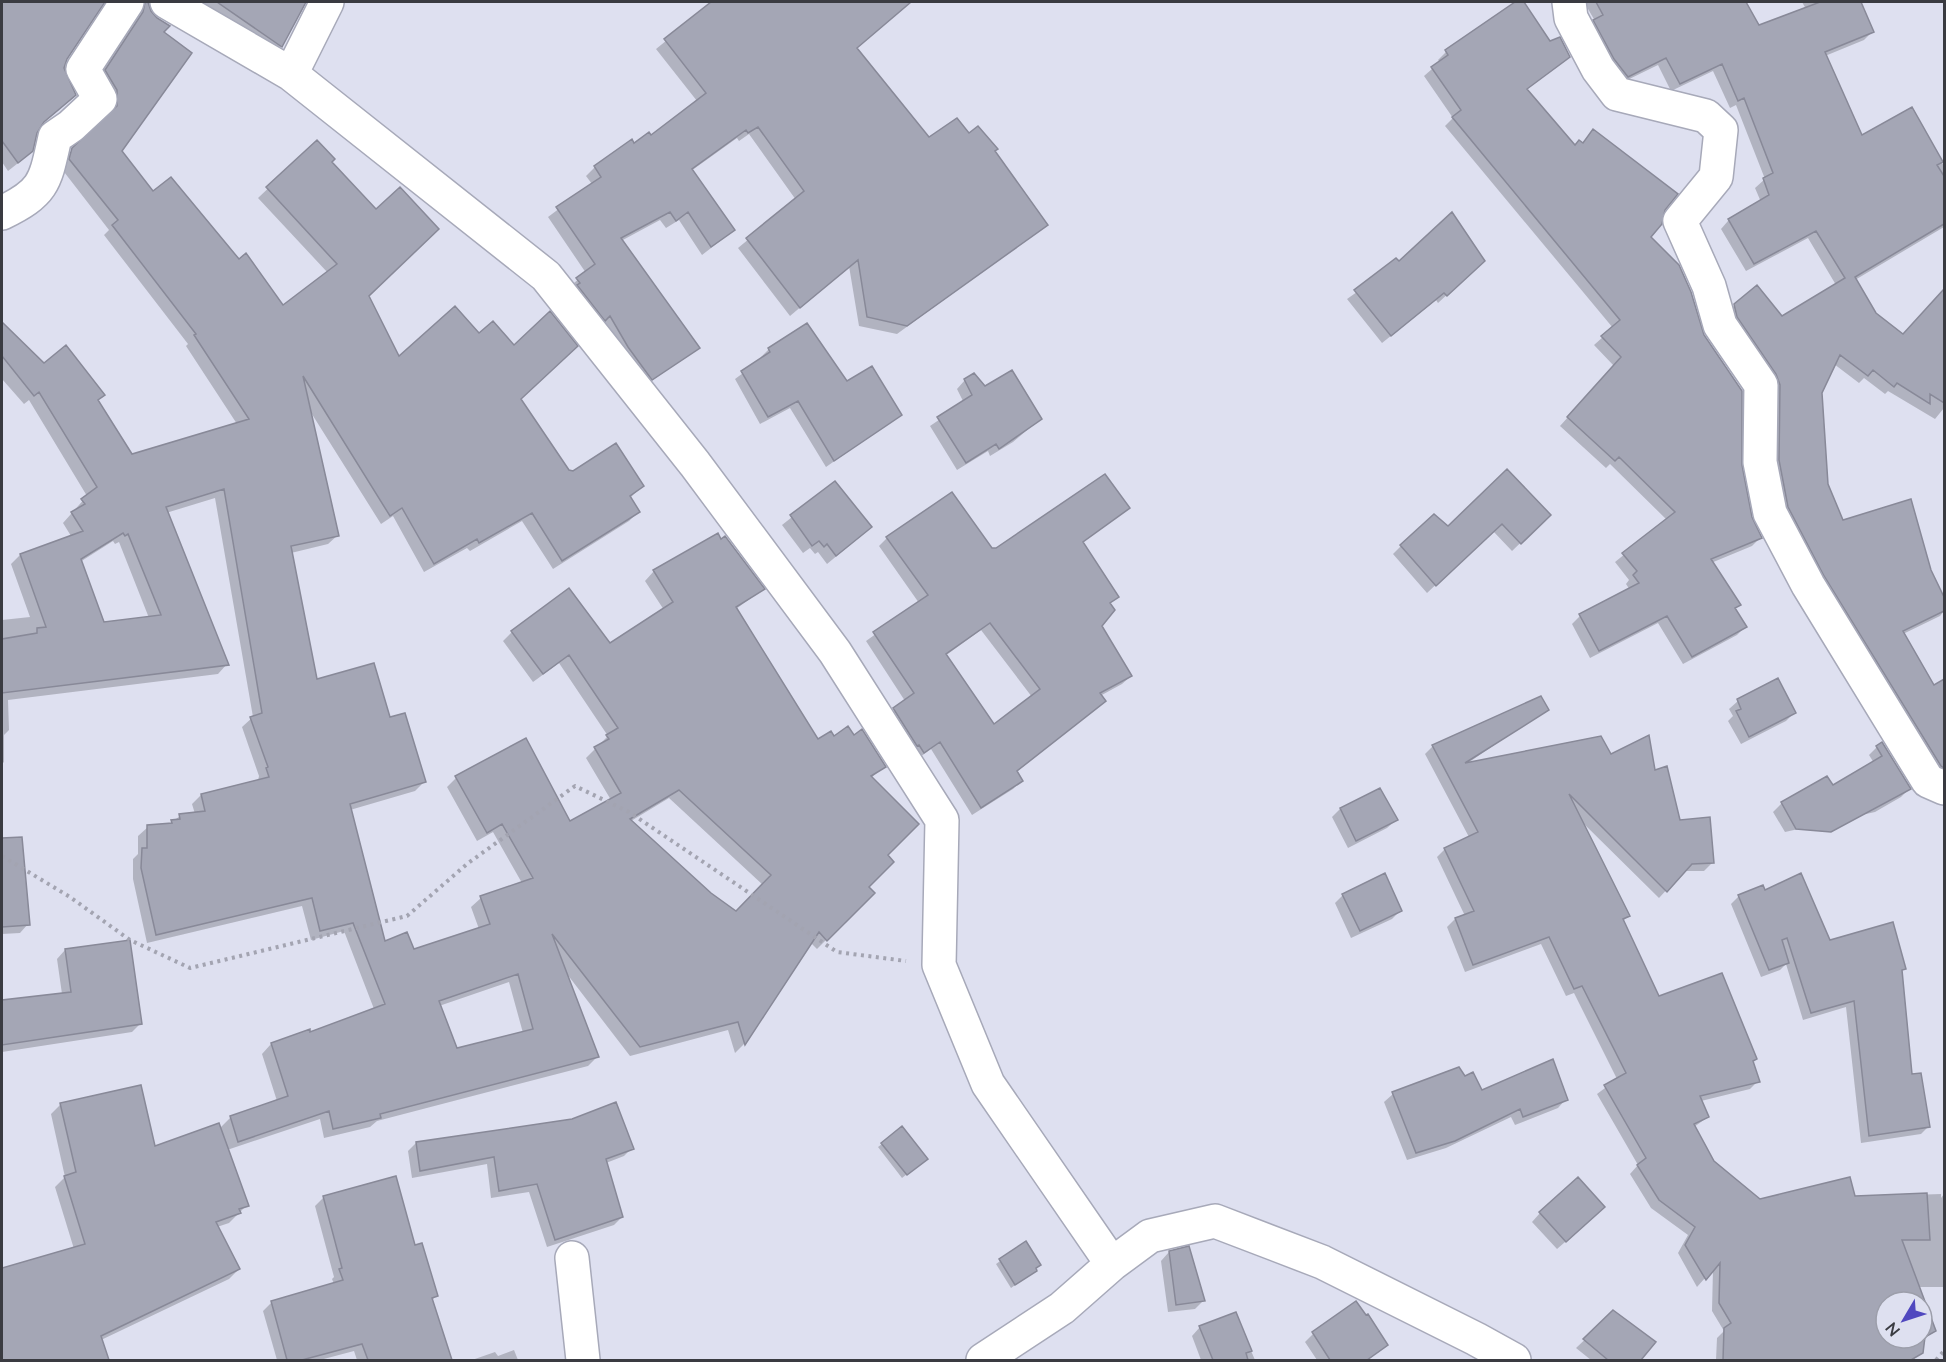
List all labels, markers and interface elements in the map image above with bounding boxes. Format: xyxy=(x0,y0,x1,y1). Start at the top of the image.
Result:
north arrow xyxy=(1874,1290,1934,1350)
text: N xyxy=(1881,1319,1903,1341)

